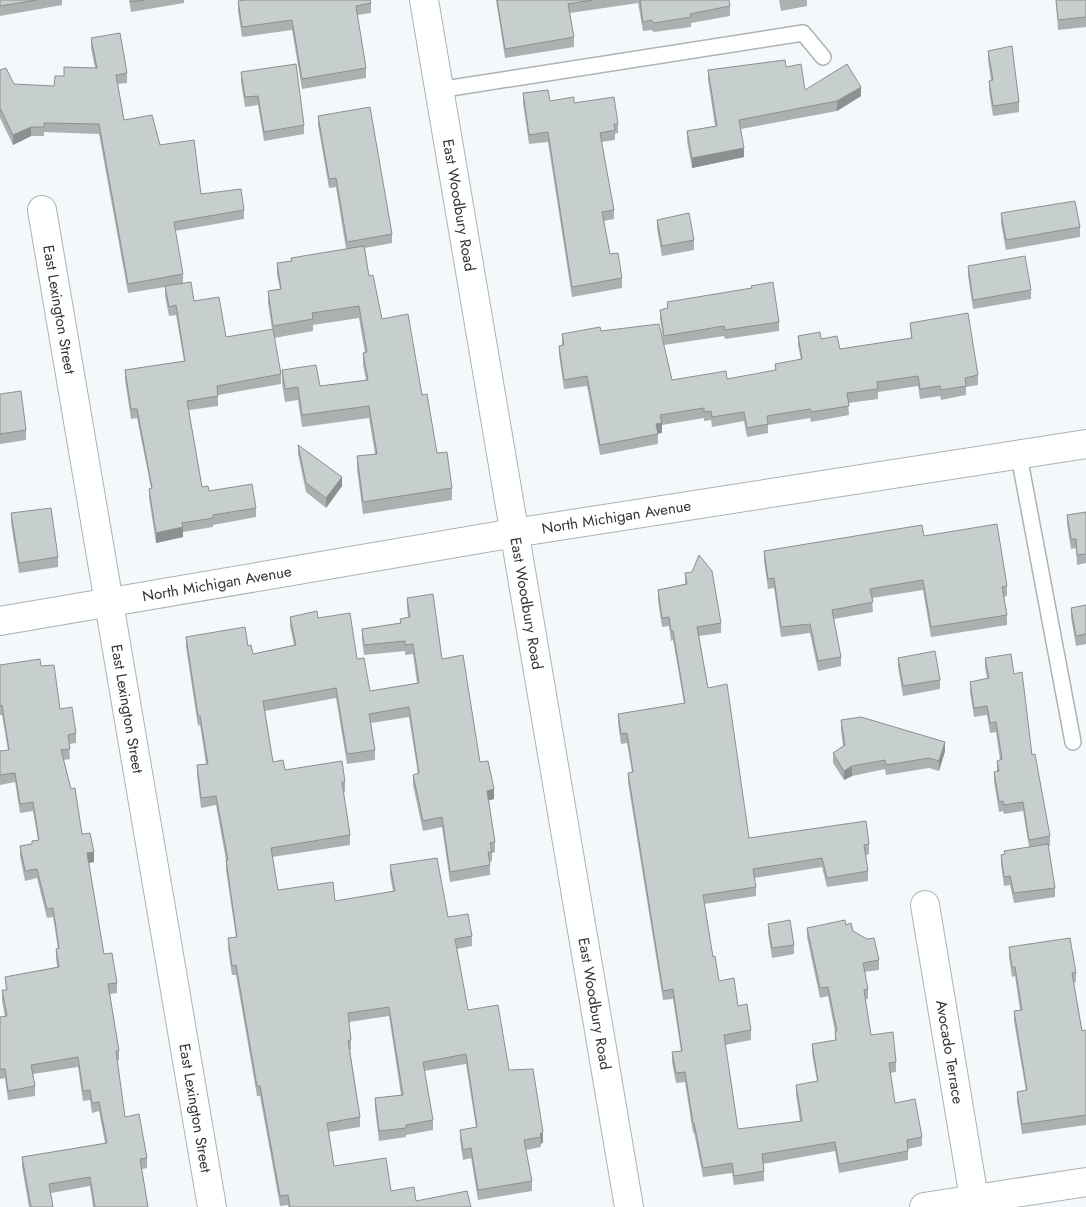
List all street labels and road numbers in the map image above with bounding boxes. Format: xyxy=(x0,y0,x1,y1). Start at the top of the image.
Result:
street label: East Woodbury Road xyxy=(437,137,481,273)
street label: East Lexington Street xyxy=(37,243,81,376)
street label: North Michigan Avenue xyxy=(540,495,693,540)
street label: East Woodbury Road xyxy=(504,536,549,671)
street label: North Michigan Avenue xyxy=(141,560,293,607)
street label: East Lexington Street xyxy=(105,643,149,775)
street label: East Woodbury Road xyxy=(572,936,617,1071)
street label: Avocado Terrace xyxy=(930,998,969,1106)
street label: East Lexington Street xyxy=(173,1042,217,1175)

